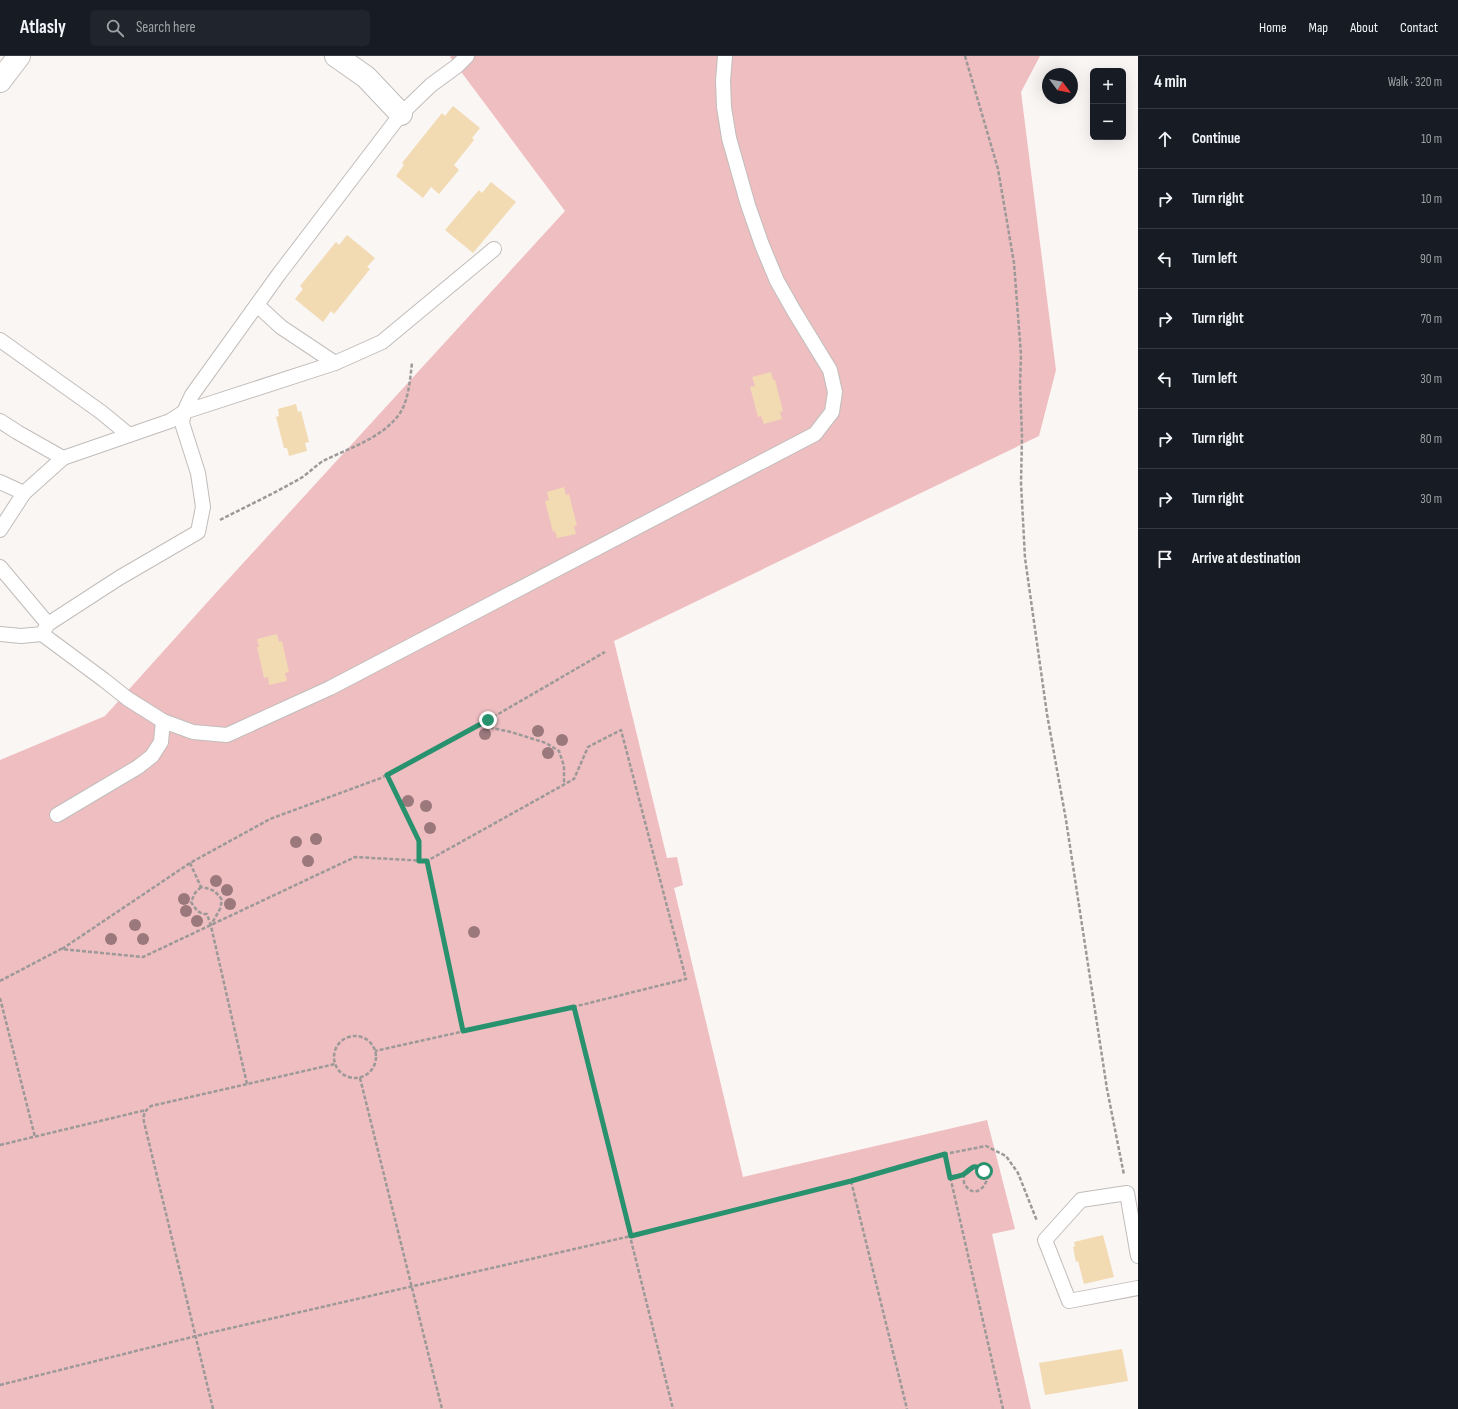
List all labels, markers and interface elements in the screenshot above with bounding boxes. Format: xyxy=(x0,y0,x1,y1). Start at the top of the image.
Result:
search box xyxy=(90,10,370,46)
text: Atlasly xyxy=(20,16,66,39)
icon: search xyxy=(104,17,126,39)
text: Search here xyxy=(136,18,196,37)
text: Home xyxy=(1259,19,1287,36)
text: Map xyxy=(1309,19,1328,36)
text: About xyxy=(1350,19,1378,36)
text: Contact xyxy=(1400,19,1438,36)
north arrow xyxy=(1042,68,1078,104)
map controls xyxy=(1090,68,1126,140)
button: + xyxy=(1090,68,1126,104)
text: 4 min xyxy=(1154,72,1187,92)
text: Walk · 320 m xyxy=(1388,74,1442,90)
button: − xyxy=(1090,104,1126,140)
icon: ahead xyxy=(1154,128,1176,150)
text: Continue xyxy=(1192,129,1241,148)
text: 10 m xyxy=(1421,131,1442,147)
icon: right xyxy=(1154,188,1176,210)
text: Turn right xyxy=(1192,189,1244,208)
text: 10 m xyxy=(1421,191,1442,207)
icon: left xyxy=(1154,248,1176,270)
text: Turn left xyxy=(1192,249,1237,268)
text: 90 m xyxy=(1420,251,1442,267)
icon: right xyxy=(1154,308,1176,330)
text: Turn right xyxy=(1192,309,1244,328)
text: 70 m xyxy=(1421,311,1442,327)
icon: left xyxy=(1154,368,1176,390)
text: Turn left xyxy=(1192,369,1237,388)
text: 30 m xyxy=(1420,371,1442,387)
icon: right xyxy=(1154,428,1176,450)
text: Turn right xyxy=(1192,429,1244,448)
text: 80 m xyxy=(1420,431,1442,447)
icon: right xyxy=(1154,488,1176,510)
text: Turn right xyxy=(1192,489,1244,508)
text: 30 m xyxy=(1420,491,1442,507)
icon: arrive xyxy=(1154,548,1176,570)
text: Arrive at destination xyxy=(1192,549,1301,568)
route end xyxy=(479,711,497,729)
route start xyxy=(975,1162,993,1180)

